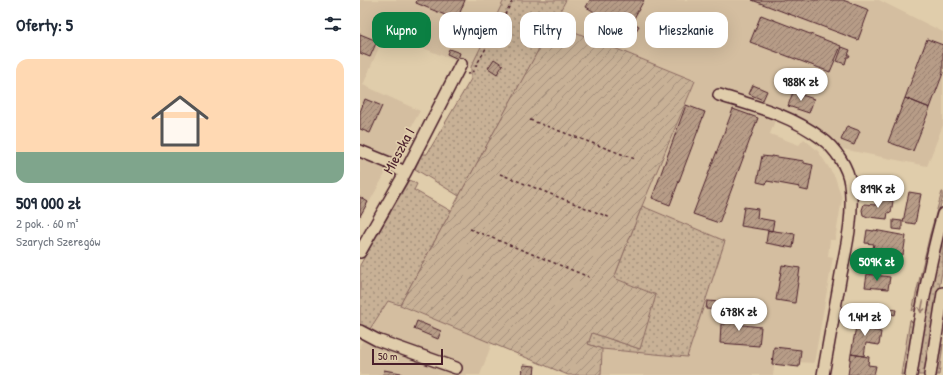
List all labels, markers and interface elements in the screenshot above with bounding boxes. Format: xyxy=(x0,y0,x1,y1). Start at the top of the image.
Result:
chip: Kupno xyxy=(372,12,431,48)
chip: Wynajem xyxy=(439,12,512,48)
chip: Filtry xyxy=(520,12,576,48)
chip: Nowe xyxy=(584,12,637,48)
chip: Mieszkanie xyxy=(645,12,728,48)
text: Oferty: 5 xyxy=(16,13,73,36)
icon: filters xyxy=(322,13,344,35)
pin: 988K zł xyxy=(764,68,838,102)
text: 988K zł xyxy=(783,72,819,90)
icon: home xyxy=(144,85,216,157)
street label: Mieszka I xyxy=(378,124,419,178)
pin: 819K zł xyxy=(841,175,915,209)
text: 819K zł xyxy=(860,179,896,197)
text: 509 000 zł xyxy=(16,191,81,214)
text: 2 pok. · 60 m² xyxy=(16,214,78,232)
text: Szarych Szeregów xyxy=(16,232,101,250)
pin: 509K zł xyxy=(840,248,914,282)
text: 509K zł xyxy=(859,252,895,270)
pin: 678K zł xyxy=(702,298,776,332)
one-way arrow xyxy=(917,300,925,313)
text: 678K zł xyxy=(720,302,758,320)
pin: 1.4M zł xyxy=(828,303,902,337)
text: 1.4M zł xyxy=(848,307,882,325)
scale bar xyxy=(372,347,443,366)
text: 50 m xyxy=(378,349,398,363)

